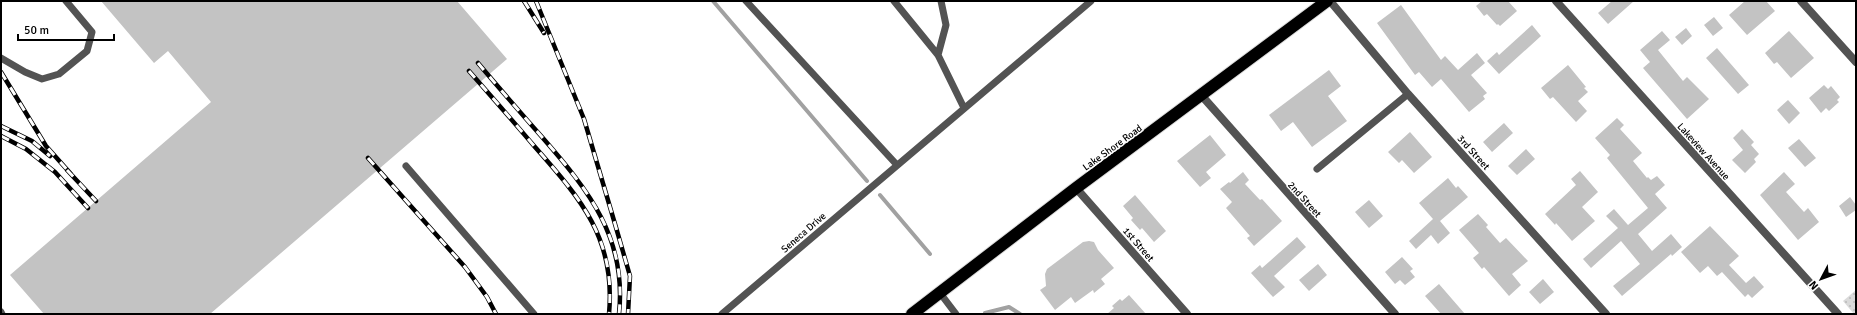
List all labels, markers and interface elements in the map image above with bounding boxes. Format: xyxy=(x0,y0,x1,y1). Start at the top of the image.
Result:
scale bar xyxy=(18,16,114,42)
text: 50 m xyxy=(24,23,49,38)
street label: Lakeview Avenue xyxy=(1675,121,1732,183)
street label: Lake Shore Road xyxy=(1081,122,1145,173)
street label: 3rd Street xyxy=(1455,133,1492,173)
street label: 2nd Street xyxy=(1285,179,1324,221)
street label: Seneca Drive xyxy=(779,210,828,255)
street label: 1st Street xyxy=(1120,225,1157,265)
north arrow xyxy=(1801,259,1841,299)
text: N xyxy=(1806,278,1821,292)

